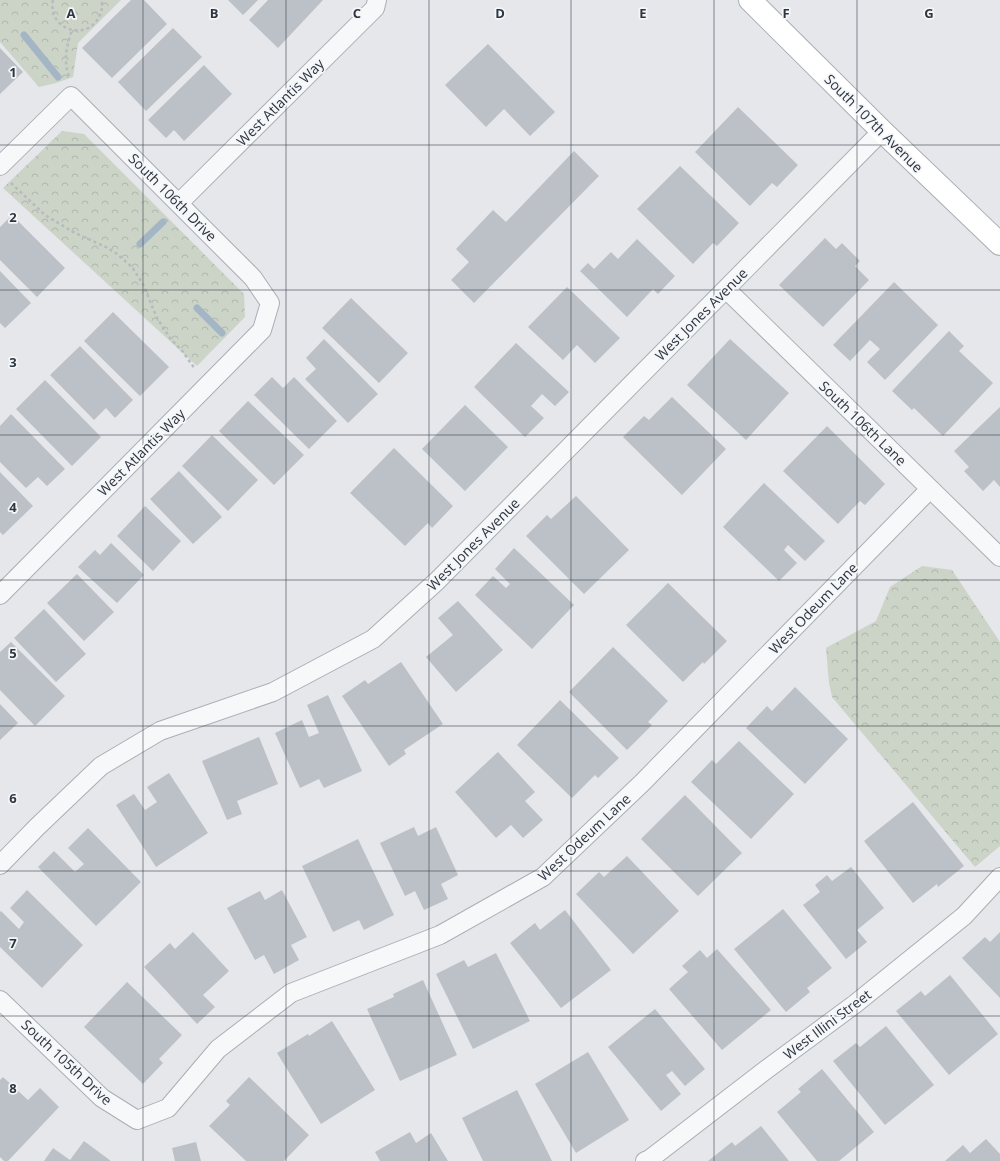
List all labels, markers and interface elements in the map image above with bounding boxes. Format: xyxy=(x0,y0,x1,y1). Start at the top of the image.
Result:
text: A xyxy=(67,4,76,22)
text: B xyxy=(210,4,219,22)
text: C xyxy=(353,4,361,22)
text: D xyxy=(495,4,505,22)
text: E xyxy=(639,4,647,22)
text: F xyxy=(782,4,790,22)
text: G xyxy=(924,4,934,22)
street label: West Atlantis Way xyxy=(232,53,329,150)
text: 1 xyxy=(9,63,17,81)
street label: South 107th Avenue xyxy=(821,70,927,176)
street label: South 106th Drive xyxy=(125,149,221,245)
text: 2 xyxy=(9,208,17,226)
street label: West Jones Avenue xyxy=(651,263,752,364)
text: 3 xyxy=(9,353,17,371)
street label: South 106th Lane xyxy=(815,376,911,470)
street label: West Atlantis Way xyxy=(93,403,190,500)
street label: West Jones Avenue xyxy=(423,493,524,594)
text: 4 xyxy=(9,498,17,516)
street label: West Odeum Lane xyxy=(764,558,862,658)
text: 5 xyxy=(9,644,17,662)
text: 6 xyxy=(9,789,17,807)
street label: West Odeum Lane xyxy=(534,789,635,885)
text: 7 xyxy=(9,934,17,952)
street label: West Illini Street xyxy=(779,985,875,1063)
street label: South 105th Drive xyxy=(18,1015,117,1109)
text: 8 xyxy=(9,1079,17,1097)

